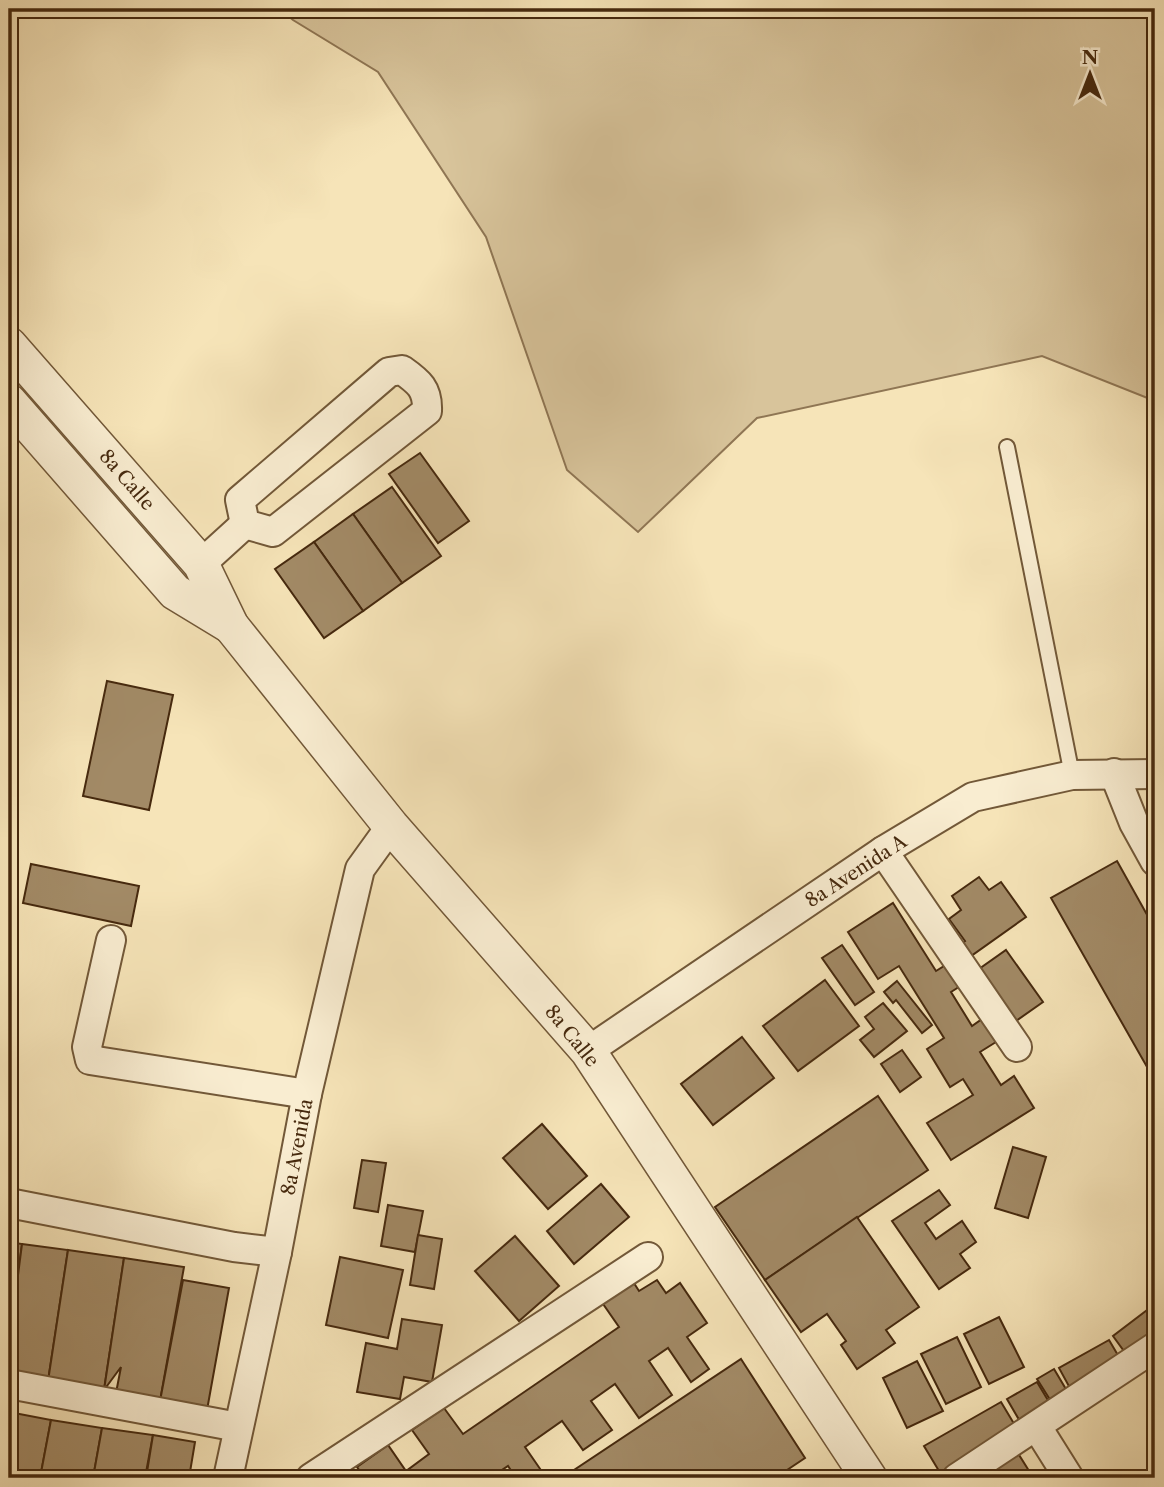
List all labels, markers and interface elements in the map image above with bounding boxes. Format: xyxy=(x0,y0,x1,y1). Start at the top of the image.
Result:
north arrow xyxy=(1056,38,1126,108)
text: N xyxy=(1082,46,1098,69)
street label: 8a Calle xyxy=(94,445,160,515)
street label: 8a Avenida A xyxy=(801,829,912,912)
street label: 8a Calle xyxy=(540,1001,604,1071)
street label: 8a Avenida xyxy=(276,1097,318,1197)

